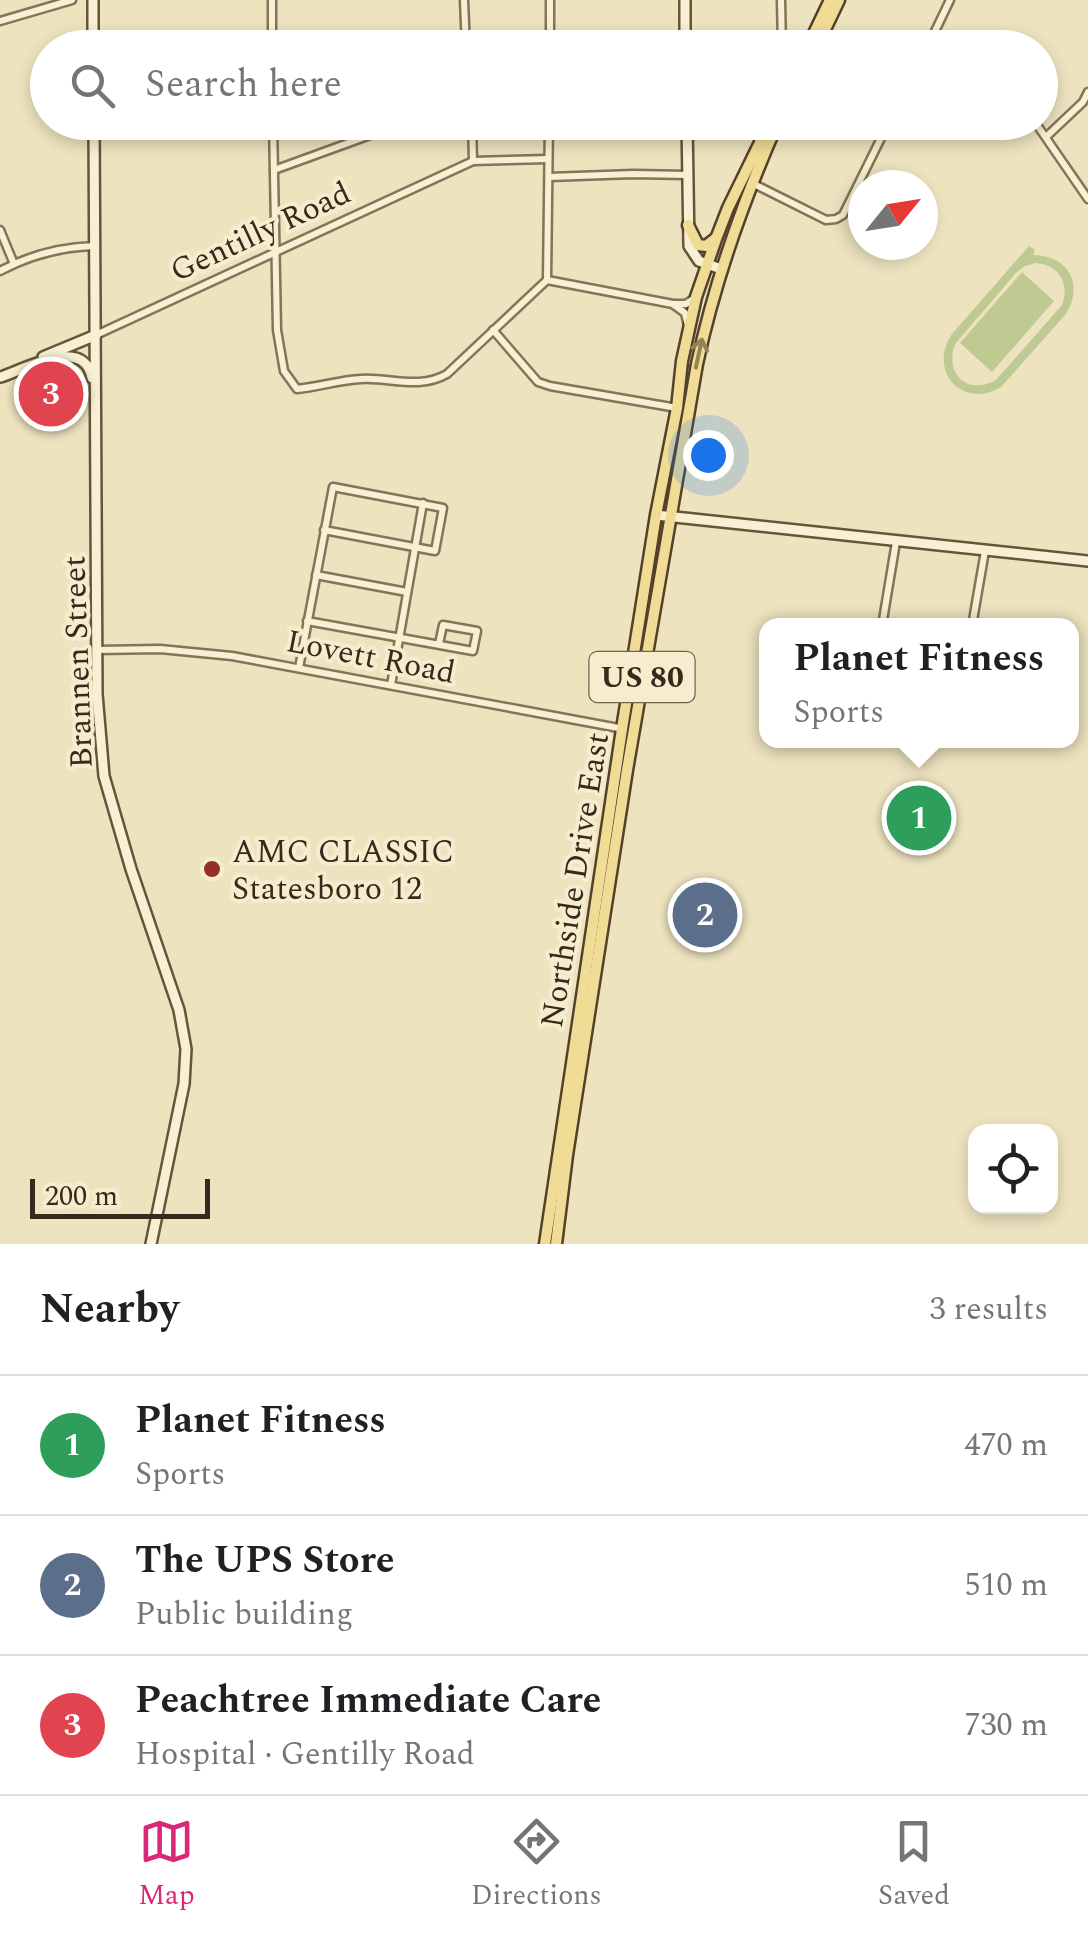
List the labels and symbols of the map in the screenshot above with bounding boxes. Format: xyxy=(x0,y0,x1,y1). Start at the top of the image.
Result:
street label: Gentilly Road xyxy=(162,169,359,296)
north arrow xyxy=(848,170,938,260)
one-way arrow xyxy=(691,338,709,370)
pin: 3 xyxy=(18,356,84,432)
your location xyxy=(683,430,734,481)
street label: Brannen Street xyxy=(50,555,107,769)
street label: Lovett Road xyxy=(282,617,459,698)
road number: US 80 xyxy=(590,652,694,702)
street label: Northside Drive East xyxy=(528,729,623,1031)
pin: 1 xyxy=(886,780,952,856)
place label: AMC CLASSIC Statesboro 12 xyxy=(232,828,454,914)
marker: AMC CLASSIC Statesboro 12 xyxy=(201,858,223,880)
pin: 2 xyxy=(672,878,738,952)
scale bar xyxy=(30,1174,210,1218)

